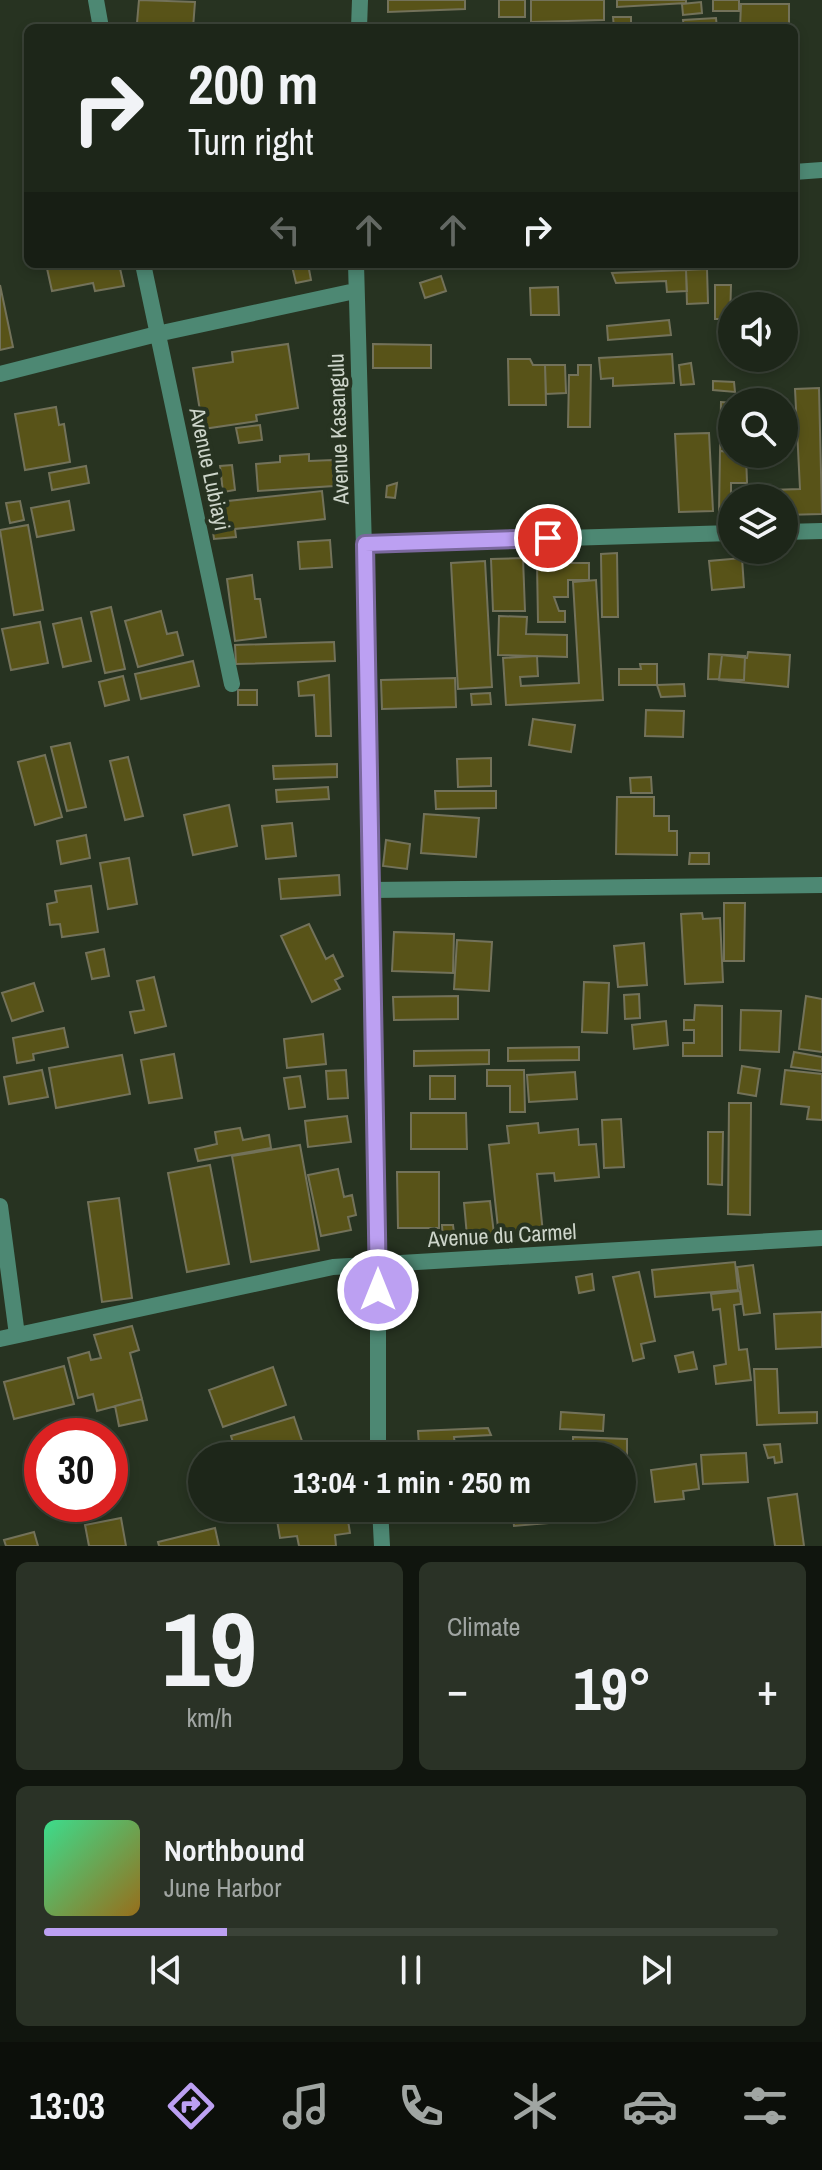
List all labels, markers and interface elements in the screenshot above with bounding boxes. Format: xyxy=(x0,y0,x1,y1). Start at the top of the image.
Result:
text: 200 m xyxy=(188,46,318,121)
icon: right xyxy=(56,56,160,160)
text: Turn right xyxy=(188,118,313,166)
icon: left xyxy=(263,208,307,252)
icon: ahead xyxy=(347,208,391,252)
icon: ahead xyxy=(431,208,475,252)
icon: right xyxy=(515,208,559,252)
map controls xyxy=(718,292,798,564)
button: sound xyxy=(718,292,798,372)
street label: Avenue Kasangulu xyxy=(320,353,356,506)
button: search xyxy=(718,388,798,468)
street label: Avenue Lubiayi xyxy=(182,404,238,533)
button: layers xyxy=(718,484,798,564)
pin xyxy=(514,504,582,572)
icon: arrive xyxy=(526,516,570,560)
street label: Avenue du Carmel xyxy=(426,1216,577,1254)
position arrow xyxy=(336,1248,420,1332)
speed limit sign: 30 xyxy=(24,1418,128,1522)
text: 13:04 · 1 min · 250 m xyxy=(293,1462,531,1502)
text: 19 xyxy=(162,1578,257,1718)
text: Climate xyxy=(447,1609,520,1644)
text: 19° xyxy=(573,1648,652,1729)
text: − xyxy=(447,1659,468,1719)
text: + xyxy=(757,1659,778,1719)
text: km/h xyxy=(186,1700,233,1735)
text: Northbound xyxy=(164,1830,305,1870)
text: June Harbor xyxy=(164,1870,281,1905)
icon: previous xyxy=(144,1948,188,1992)
icon: pause xyxy=(389,1948,433,1992)
icon: next xyxy=(634,1948,678,1992)
icon: directions xyxy=(163,2078,219,2134)
icon: music xyxy=(278,2078,334,2134)
icon: phone xyxy=(393,2078,449,2134)
icon: climate xyxy=(507,2078,563,2134)
icon: car xyxy=(622,2078,678,2134)
icon: filters xyxy=(737,2078,793,2134)
text: 13:03 xyxy=(29,2082,105,2130)

